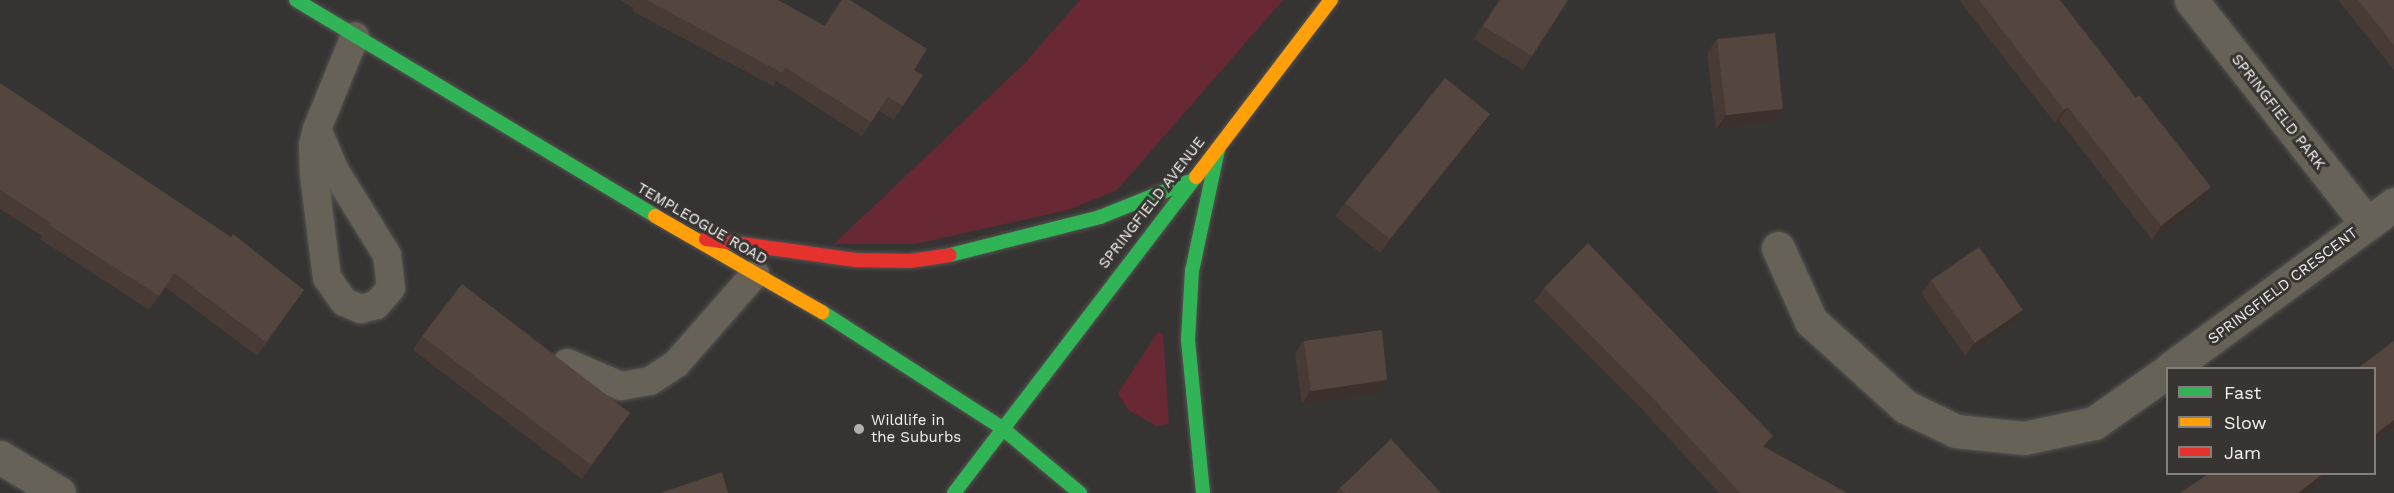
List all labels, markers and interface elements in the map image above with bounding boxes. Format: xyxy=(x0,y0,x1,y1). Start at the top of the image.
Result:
street label: SPRINGFIELD PARK xyxy=(2227,51,2329,173)
street label: SPRINGFIELD AVENUE xyxy=(1095,133,1209,273)
street label: TEMPLEOGUE ROAD xyxy=(634,179,770,269)
street label: SPRINGFIELD CRESCENT xyxy=(2205,224,2361,348)
legend xyxy=(2166,367,2376,475)
text: Fast xyxy=(2224,382,2261,403)
place label: Wildlife in the Suburbs xyxy=(871,411,961,446)
text: Slow xyxy=(2224,412,2267,433)
marker: Wildlife in the Suburbs xyxy=(852,422,866,436)
text: Jam xyxy=(2224,442,2261,463)

